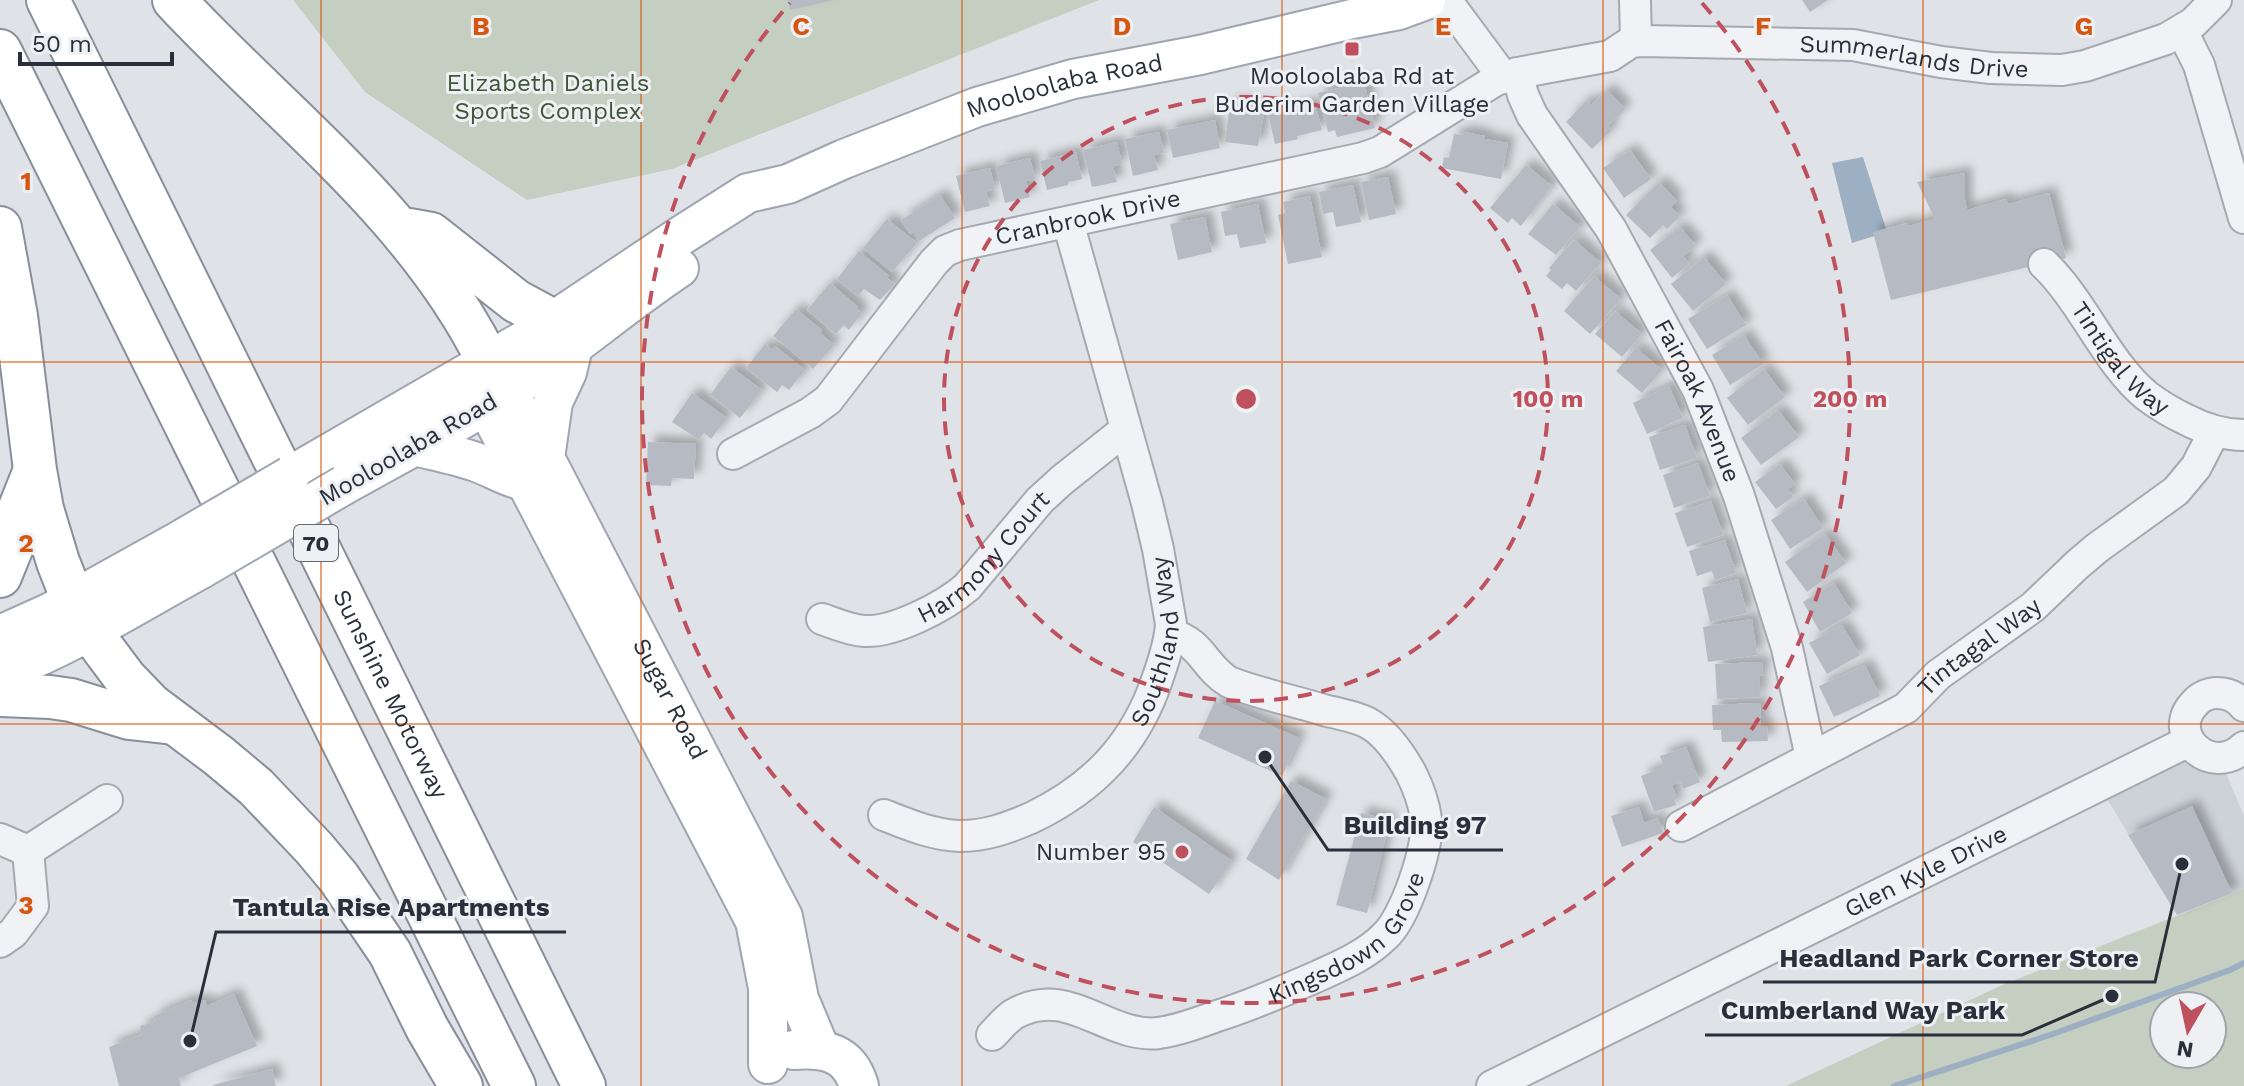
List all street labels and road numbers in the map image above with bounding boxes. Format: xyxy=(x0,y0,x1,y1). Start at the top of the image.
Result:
street label: Summerlands Drive xyxy=(1799,30,2029,83)
street label: Mooloolaba Road xyxy=(962,48,1165,124)
street label: Cranbrook Drive xyxy=(993,184,1183,251)
street label: Tintigal Way xyxy=(2065,296,2175,422)
street label: Fairoak Avenue xyxy=(1648,314,1746,486)
street label: Mooloolaba Road xyxy=(314,387,502,511)
street label: Harmony Court xyxy=(913,485,1055,629)
road number: 70 xyxy=(294,525,338,561)
street label: Southland Way xyxy=(1125,554,1185,731)
street label: Sunshine Motorway xyxy=(327,585,454,804)
street label: Tintagal Way xyxy=(1912,592,2048,702)
street label: Sugar Road xyxy=(627,634,713,764)
street label: Glen Kyle Drive xyxy=(1840,819,2012,923)
street label: Kingsdown Grove xyxy=(1265,868,1430,1010)

